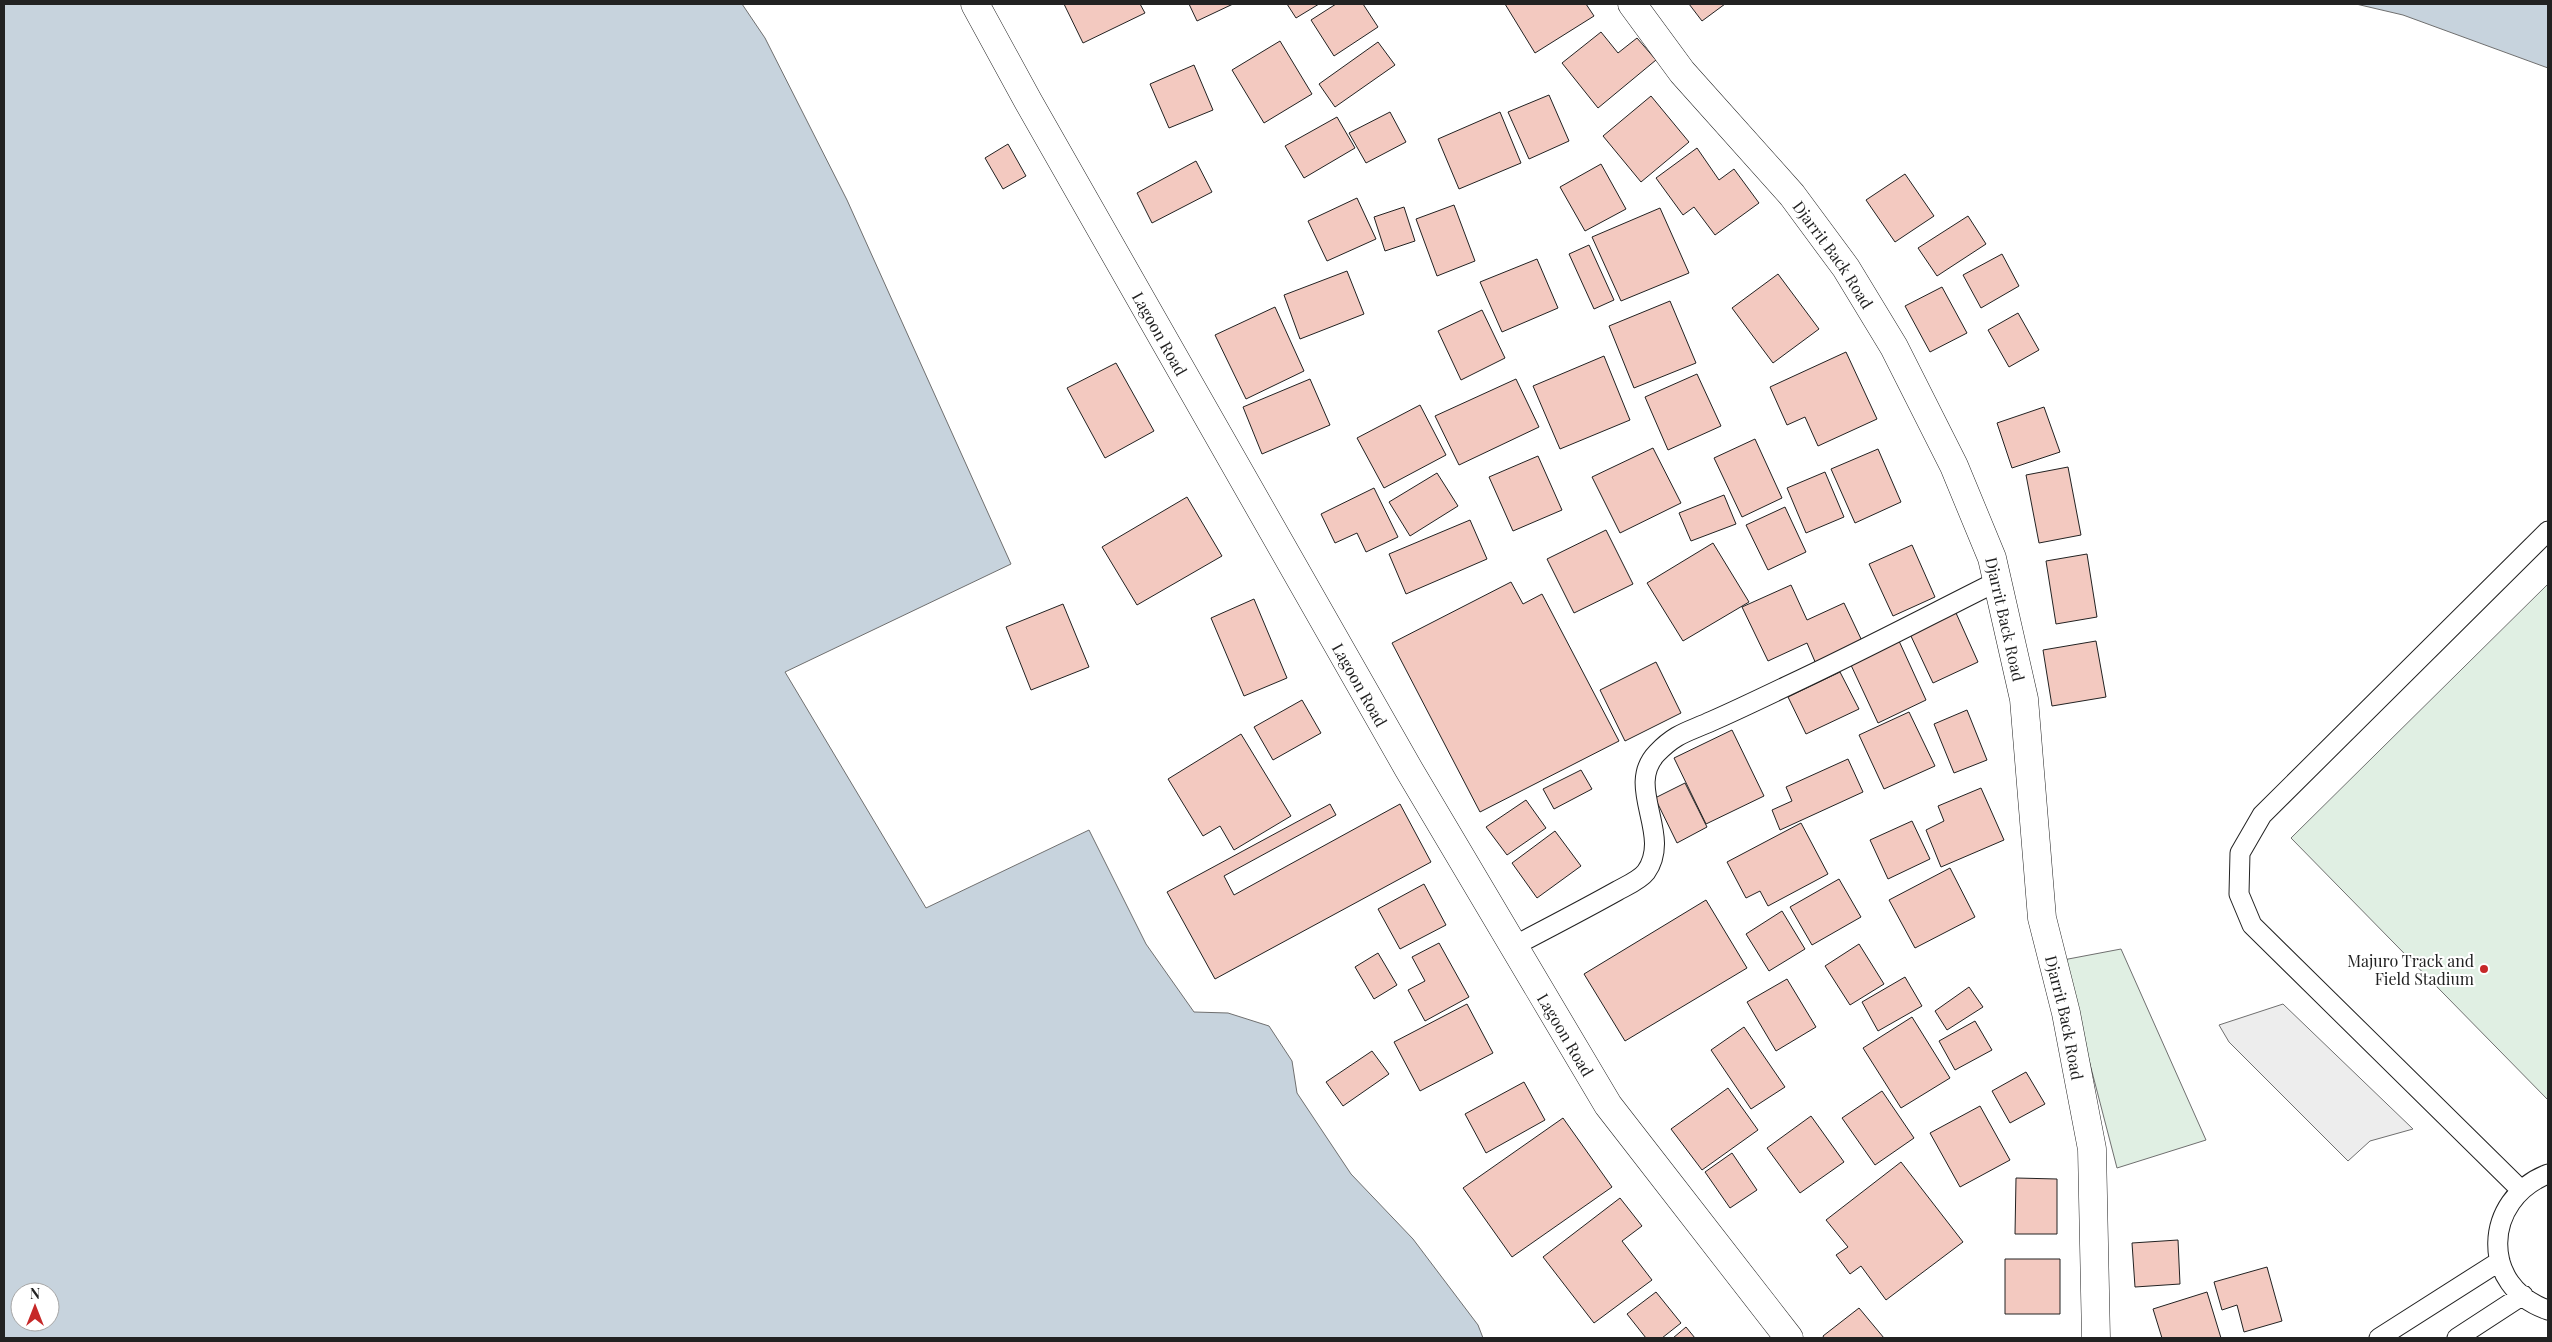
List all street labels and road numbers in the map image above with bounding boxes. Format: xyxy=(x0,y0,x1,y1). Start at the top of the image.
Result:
street label: Djarrit Back Road xyxy=(1789,196,1878,312)
street label: Lagoon Road xyxy=(1128,288,1193,379)
street label: Djarrit Back Road xyxy=(1982,555,2030,683)
street label: Lagoon Road xyxy=(1328,639,1393,730)
street label: Djarrit Back Road xyxy=(2041,953,2089,1081)
street label: Lagoon Road xyxy=(1533,989,1599,1080)

